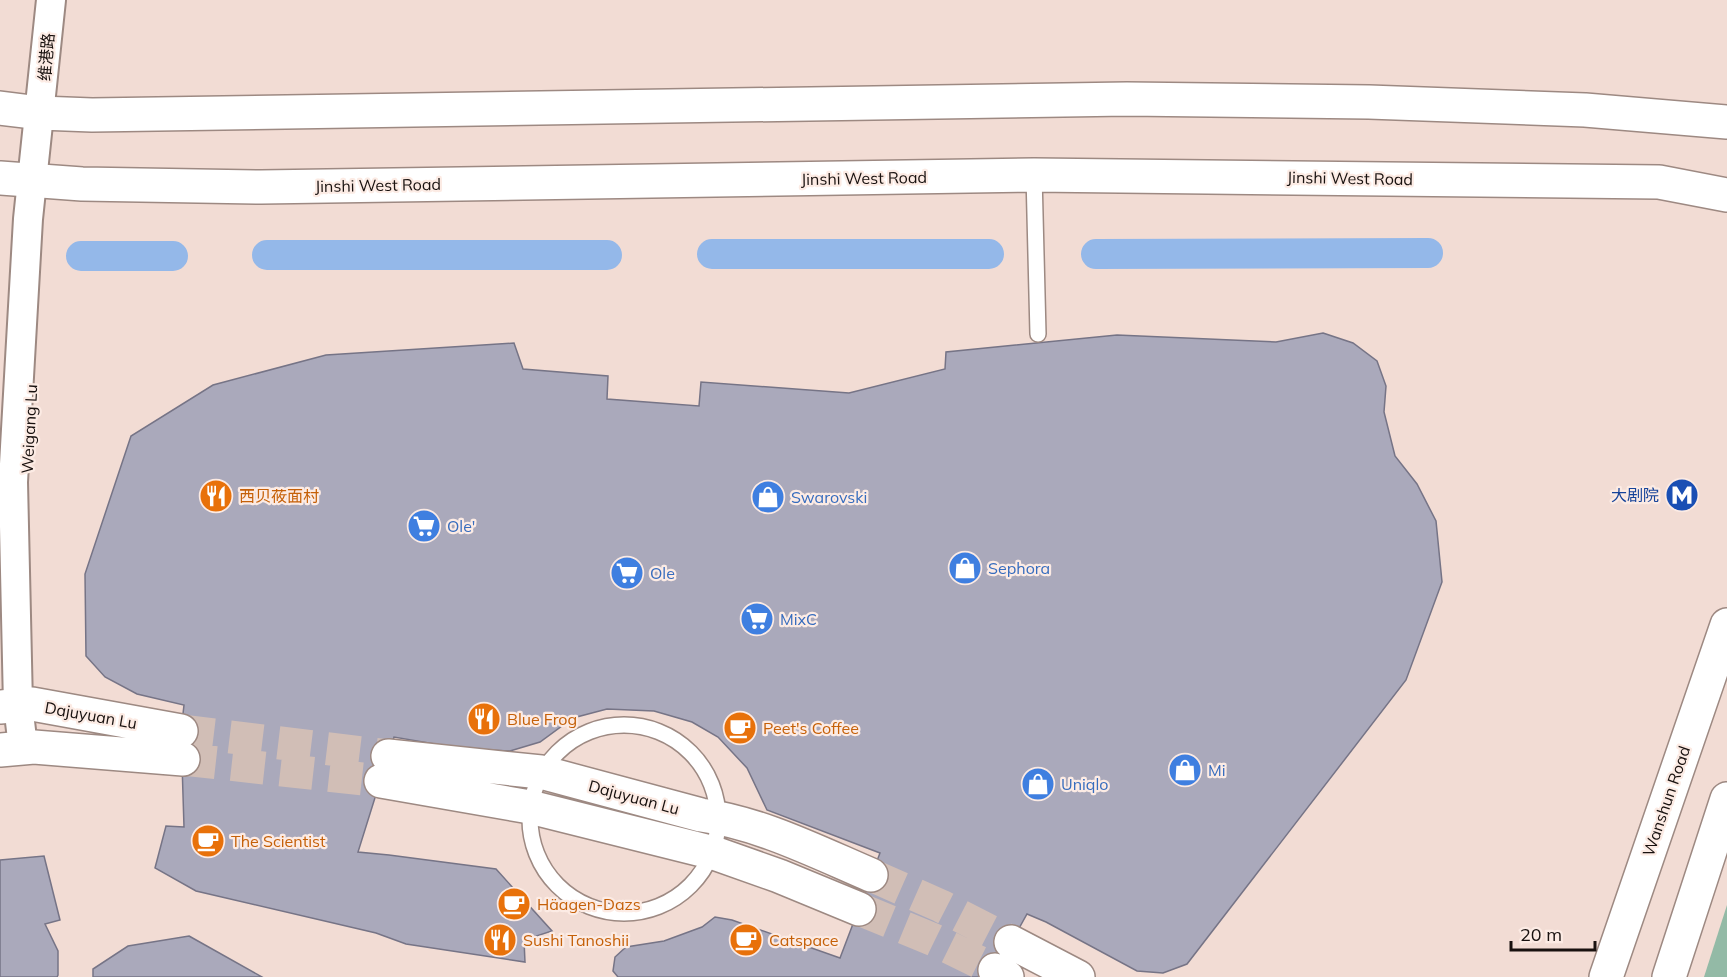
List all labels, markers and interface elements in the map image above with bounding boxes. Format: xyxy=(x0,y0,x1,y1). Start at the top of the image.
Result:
street label: 维港路 xyxy=(34,32,58,82)
street label: Jinshi West Road xyxy=(801,167,927,189)
street label: Jinshi West Road xyxy=(1287,167,1413,189)
street label: Jinshi West Road xyxy=(315,174,441,196)
street label: Weigang Lu xyxy=(17,384,41,474)
metro station icon: 大剧院 xyxy=(1664,477,1700,513)
restaurant icon: 西贝莜面村 xyxy=(198,478,234,514)
shop icon: Swarovski xyxy=(750,479,786,515)
place label: 大剧院 xyxy=(1611,485,1659,505)
place label: 西贝莜面村 xyxy=(239,486,319,506)
place label: Swarovski xyxy=(791,487,867,507)
supermarket icon: Ole' xyxy=(406,508,442,544)
place label: Ole' xyxy=(447,516,475,536)
shop icon: Sephora xyxy=(947,550,983,586)
supermarket icon: Ole xyxy=(609,555,645,591)
place label: Sephora xyxy=(988,558,1050,578)
place label: Ole xyxy=(650,563,675,583)
supermarket icon: MixC xyxy=(739,601,775,637)
place label: MixC xyxy=(780,609,817,629)
street label: Dajuyuan Lu xyxy=(43,697,139,733)
restaurant icon: Blue Frog xyxy=(466,701,502,737)
place label: Blue Frog xyxy=(507,709,577,729)
cafe icon: Peet's Coffee xyxy=(722,710,758,746)
place label: Peet's Coffee xyxy=(763,718,859,738)
street label: Wanshun Road xyxy=(1638,743,1694,859)
shop icon: Mi xyxy=(1167,752,1203,788)
place label: Mi xyxy=(1208,760,1226,780)
shop icon: Uniqlo xyxy=(1020,766,1056,802)
place label: Uniqlo xyxy=(1061,774,1108,794)
street label: Dajuyuan Lu xyxy=(586,775,682,819)
cafe icon: The Scientist xyxy=(190,823,226,859)
place label: The Scientist xyxy=(231,831,326,851)
cafe icon: Häagen-Dazs xyxy=(496,886,532,922)
place label: Häagen-Dazs xyxy=(537,894,641,914)
scale bar xyxy=(1511,914,1595,952)
restaurant icon: Sushi Tanoshii xyxy=(482,922,518,958)
cafe icon: Catspace xyxy=(728,922,764,958)
text: 20 m xyxy=(1520,923,1562,946)
place label: Sushi Tanoshii xyxy=(523,930,629,950)
place label: Catspace xyxy=(769,930,838,950)

